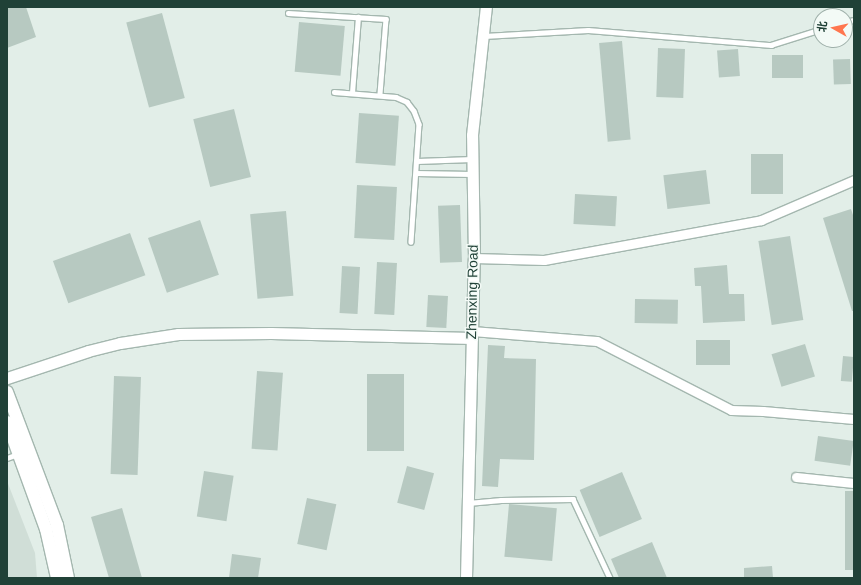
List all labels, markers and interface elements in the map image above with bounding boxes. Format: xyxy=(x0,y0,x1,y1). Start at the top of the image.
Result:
north arrow xyxy=(813,8,853,48)
text: 北 xyxy=(815,20,829,33)
street label: Zhenxing Road xyxy=(463,244,481,340)

